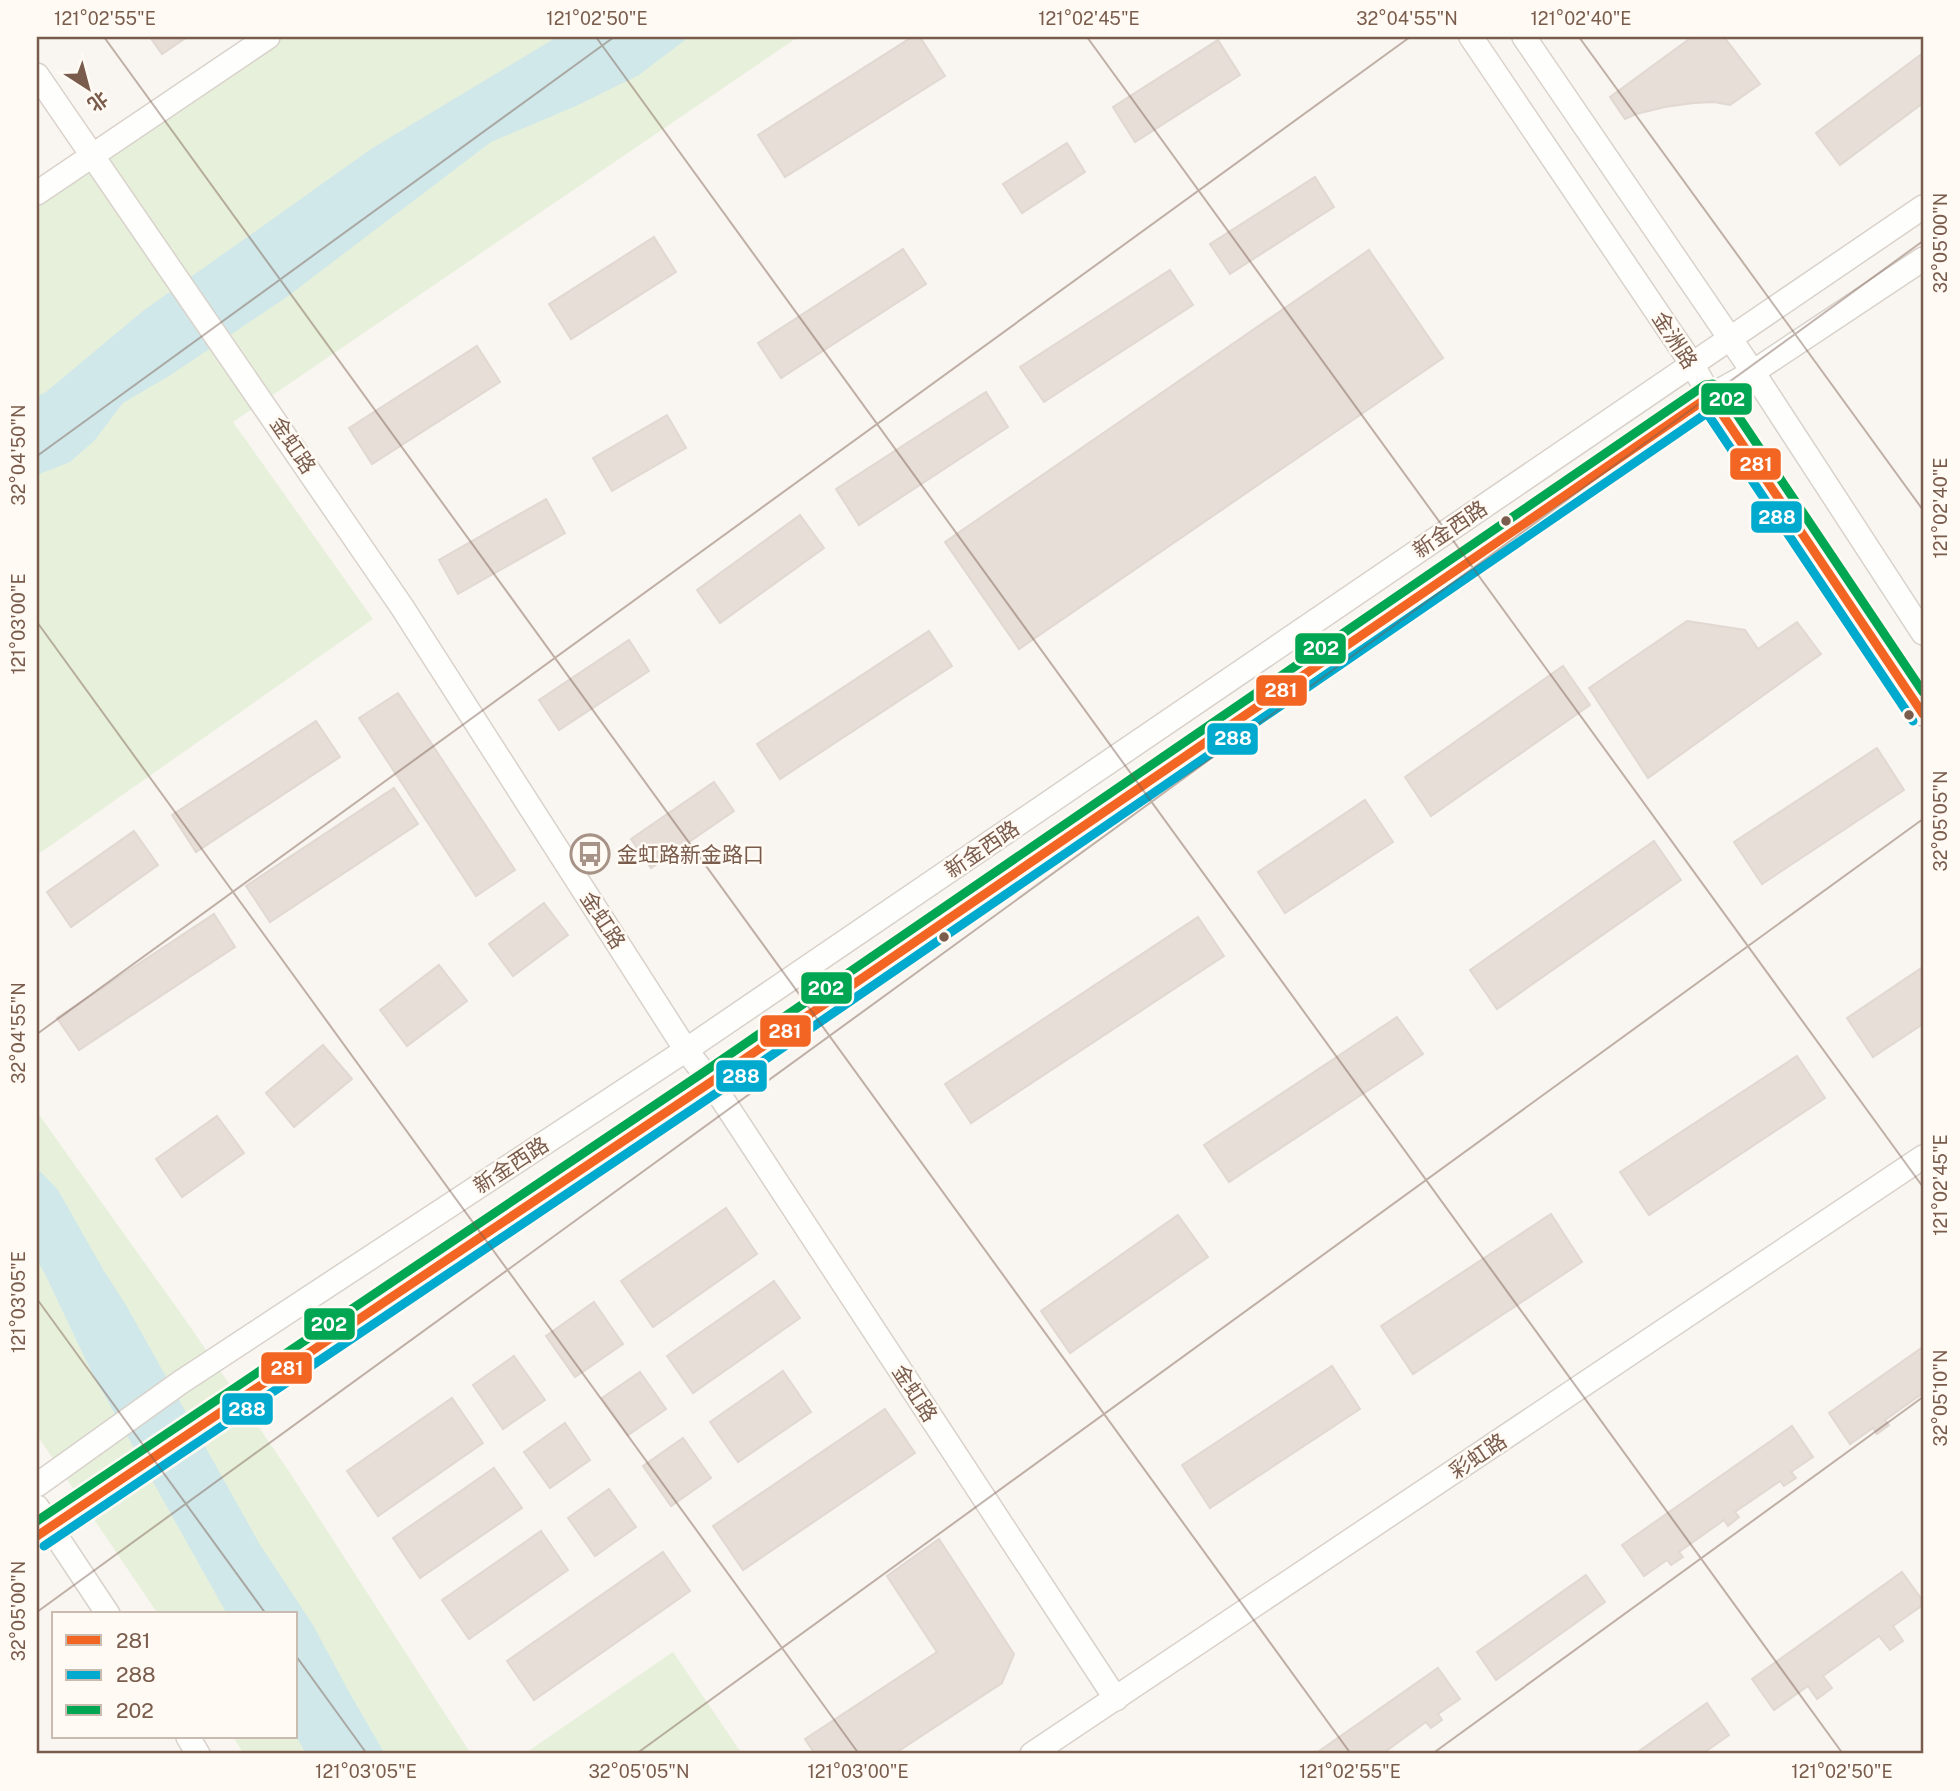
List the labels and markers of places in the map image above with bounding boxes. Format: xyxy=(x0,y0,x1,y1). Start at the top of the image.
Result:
unlabelled marker xyxy=(1499,514,1513,528)
unlabelled marker xyxy=(1902,708,1916,722)
bus stop icon: 金虹路新金路口 xyxy=(569,833,611,875)
place label: 金虹路新金路口 xyxy=(617,842,764,867)
unlabelled marker xyxy=(937,930,951,944)

